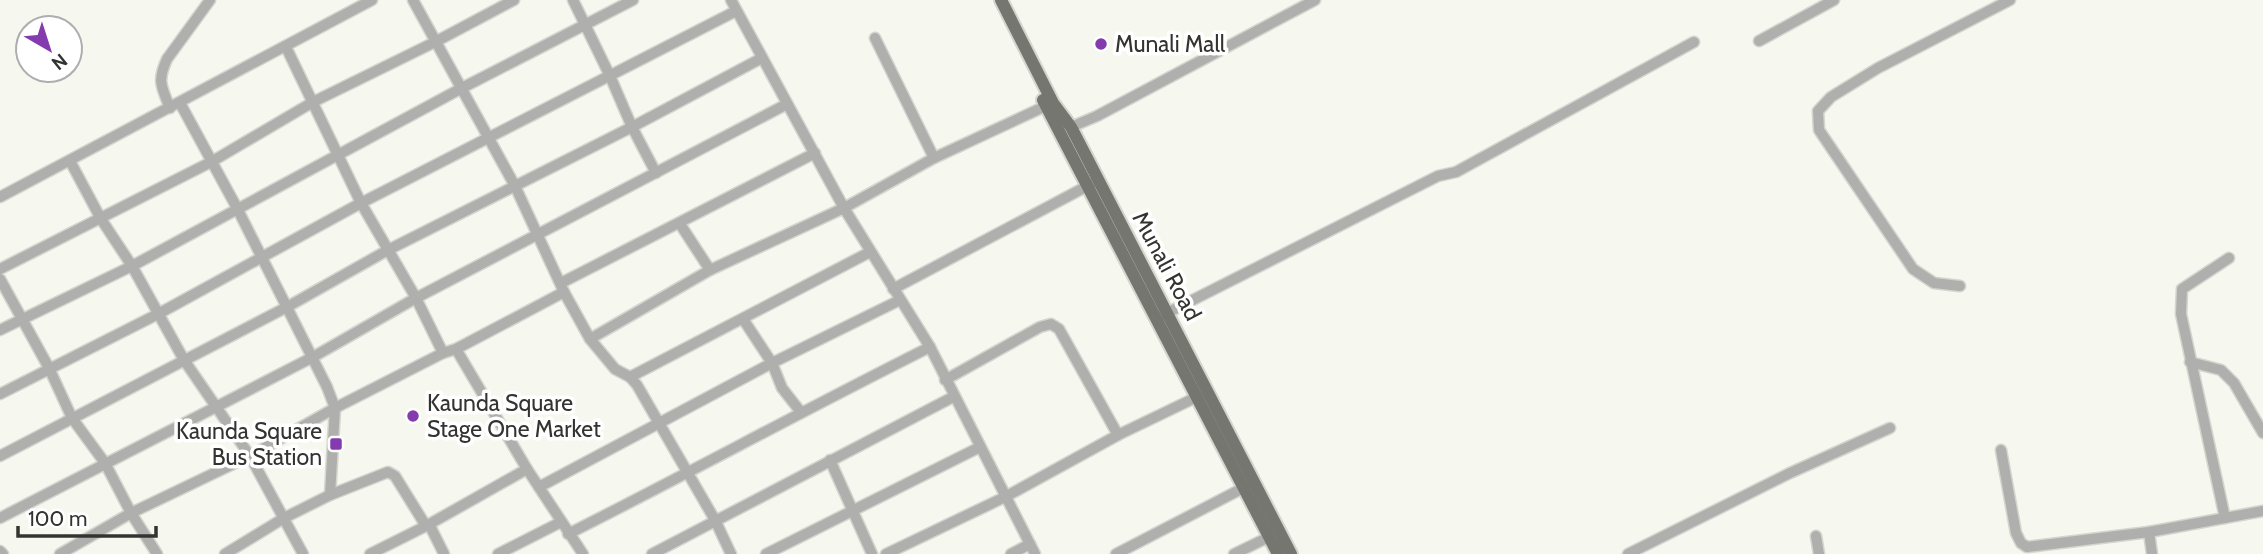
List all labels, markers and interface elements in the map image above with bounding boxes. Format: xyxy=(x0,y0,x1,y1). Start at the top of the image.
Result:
north arrow xyxy=(14,14,84,84)
place label: Munali Mall xyxy=(1115,30,1226,58)
marker: Munali Mall xyxy=(1093,36,1109,52)
text: N xyxy=(47,49,72,75)
street label: Munali Road xyxy=(1127,207,1207,325)
place label: Kaunda Square Stage One Market xyxy=(427,389,601,443)
marker: Kaunda Square Stage One Market xyxy=(405,408,421,424)
place label: Kaunda Square Bus Station xyxy=(176,417,322,471)
marker: Kaunda Square Bus Station xyxy=(328,436,344,452)
scale bar xyxy=(18,494,156,538)
text: 100 m xyxy=(28,506,87,531)

